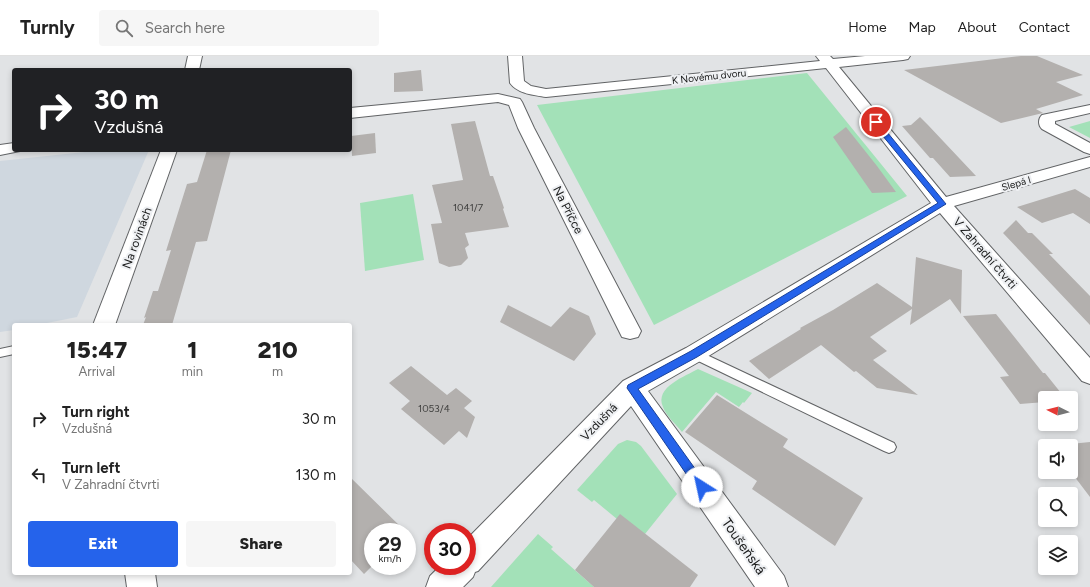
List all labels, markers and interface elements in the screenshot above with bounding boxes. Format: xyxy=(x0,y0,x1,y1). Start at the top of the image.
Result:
search box xyxy=(99,10,379,46)
text: Turnly xyxy=(20,16,75,39)
icon: search xyxy=(113,17,135,39)
text: Search here xyxy=(145,19,225,37)
text: Home xyxy=(848,19,887,36)
text: Map xyxy=(909,19,936,36)
text: About xyxy=(958,19,997,36)
text: Contact xyxy=(1019,19,1070,36)
street label: K Novému dvoru xyxy=(671,66,747,87)
text: 30 m xyxy=(94,82,159,116)
icon: right xyxy=(28,84,80,136)
pin xyxy=(859,105,893,139)
icon: arrive xyxy=(865,111,887,133)
text: Vzdušná xyxy=(94,116,163,138)
street label: Slepá I xyxy=(1000,173,1032,194)
street label: Na Příčce xyxy=(550,184,586,237)
house number: 1041/7 xyxy=(453,201,484,214)
street label: Na rovinách xyxy=(119,205,155,271)
street label: V Zahradní čtvrti xyxy=(950,214,1020,292)
text: 15:47 xyxy=(66,335,127,364)
text: 1 xyxy=(187,335,198,364)
text: 210 xyxy=(258,335,298,364)
text: Arrival xyxy=(79,364,115,379)
text: min xyxy=(182,364,203,379)
text: m xyxy=(272,364,283,379)
north arrow xyxy=(1038,391,1078,431)
map controls xyxy=(1038,391,1078,575)
street label: Vzdušná xyxy=(578,400,620,444)
house number: 1053/4 xyxy=(418,402,450,415)
text: Turn right xyxy=(62,403,130,421)
icon: right xyxy=(28,408,50,430)
text: 30 m xyxy=(302,410,336,428)
text: Vzdušná xyxy=(62,421,112,436)
button: sound xyxy=(1038,439,1078,479)
text: Turn left xyxy=(62,459,120,477)
icon: left xyxy=(28,464,50,486)
text: 130 m xyxy=(296,466,336,484)
position arrow xyxy=(681,466,723,508)
text: V Zahradní čtvrti xyxy=(62,477,160,492)
button: search xyxy=(1038,487,1078,527)
street label: Toušeňská xyxy=(718,515,769,578)
button: Exit xyxy=(28,521,178,567)
button: Share xyxy=(186,521,336,567)
speed limit sign: 30 xyxy=(424,523,476,575)
text: 29 xyxy=(378,532,402,556)
button: layers xyxy=(1038,535,1078,575)
text: km/h xyxy=(379,552,401,565)

